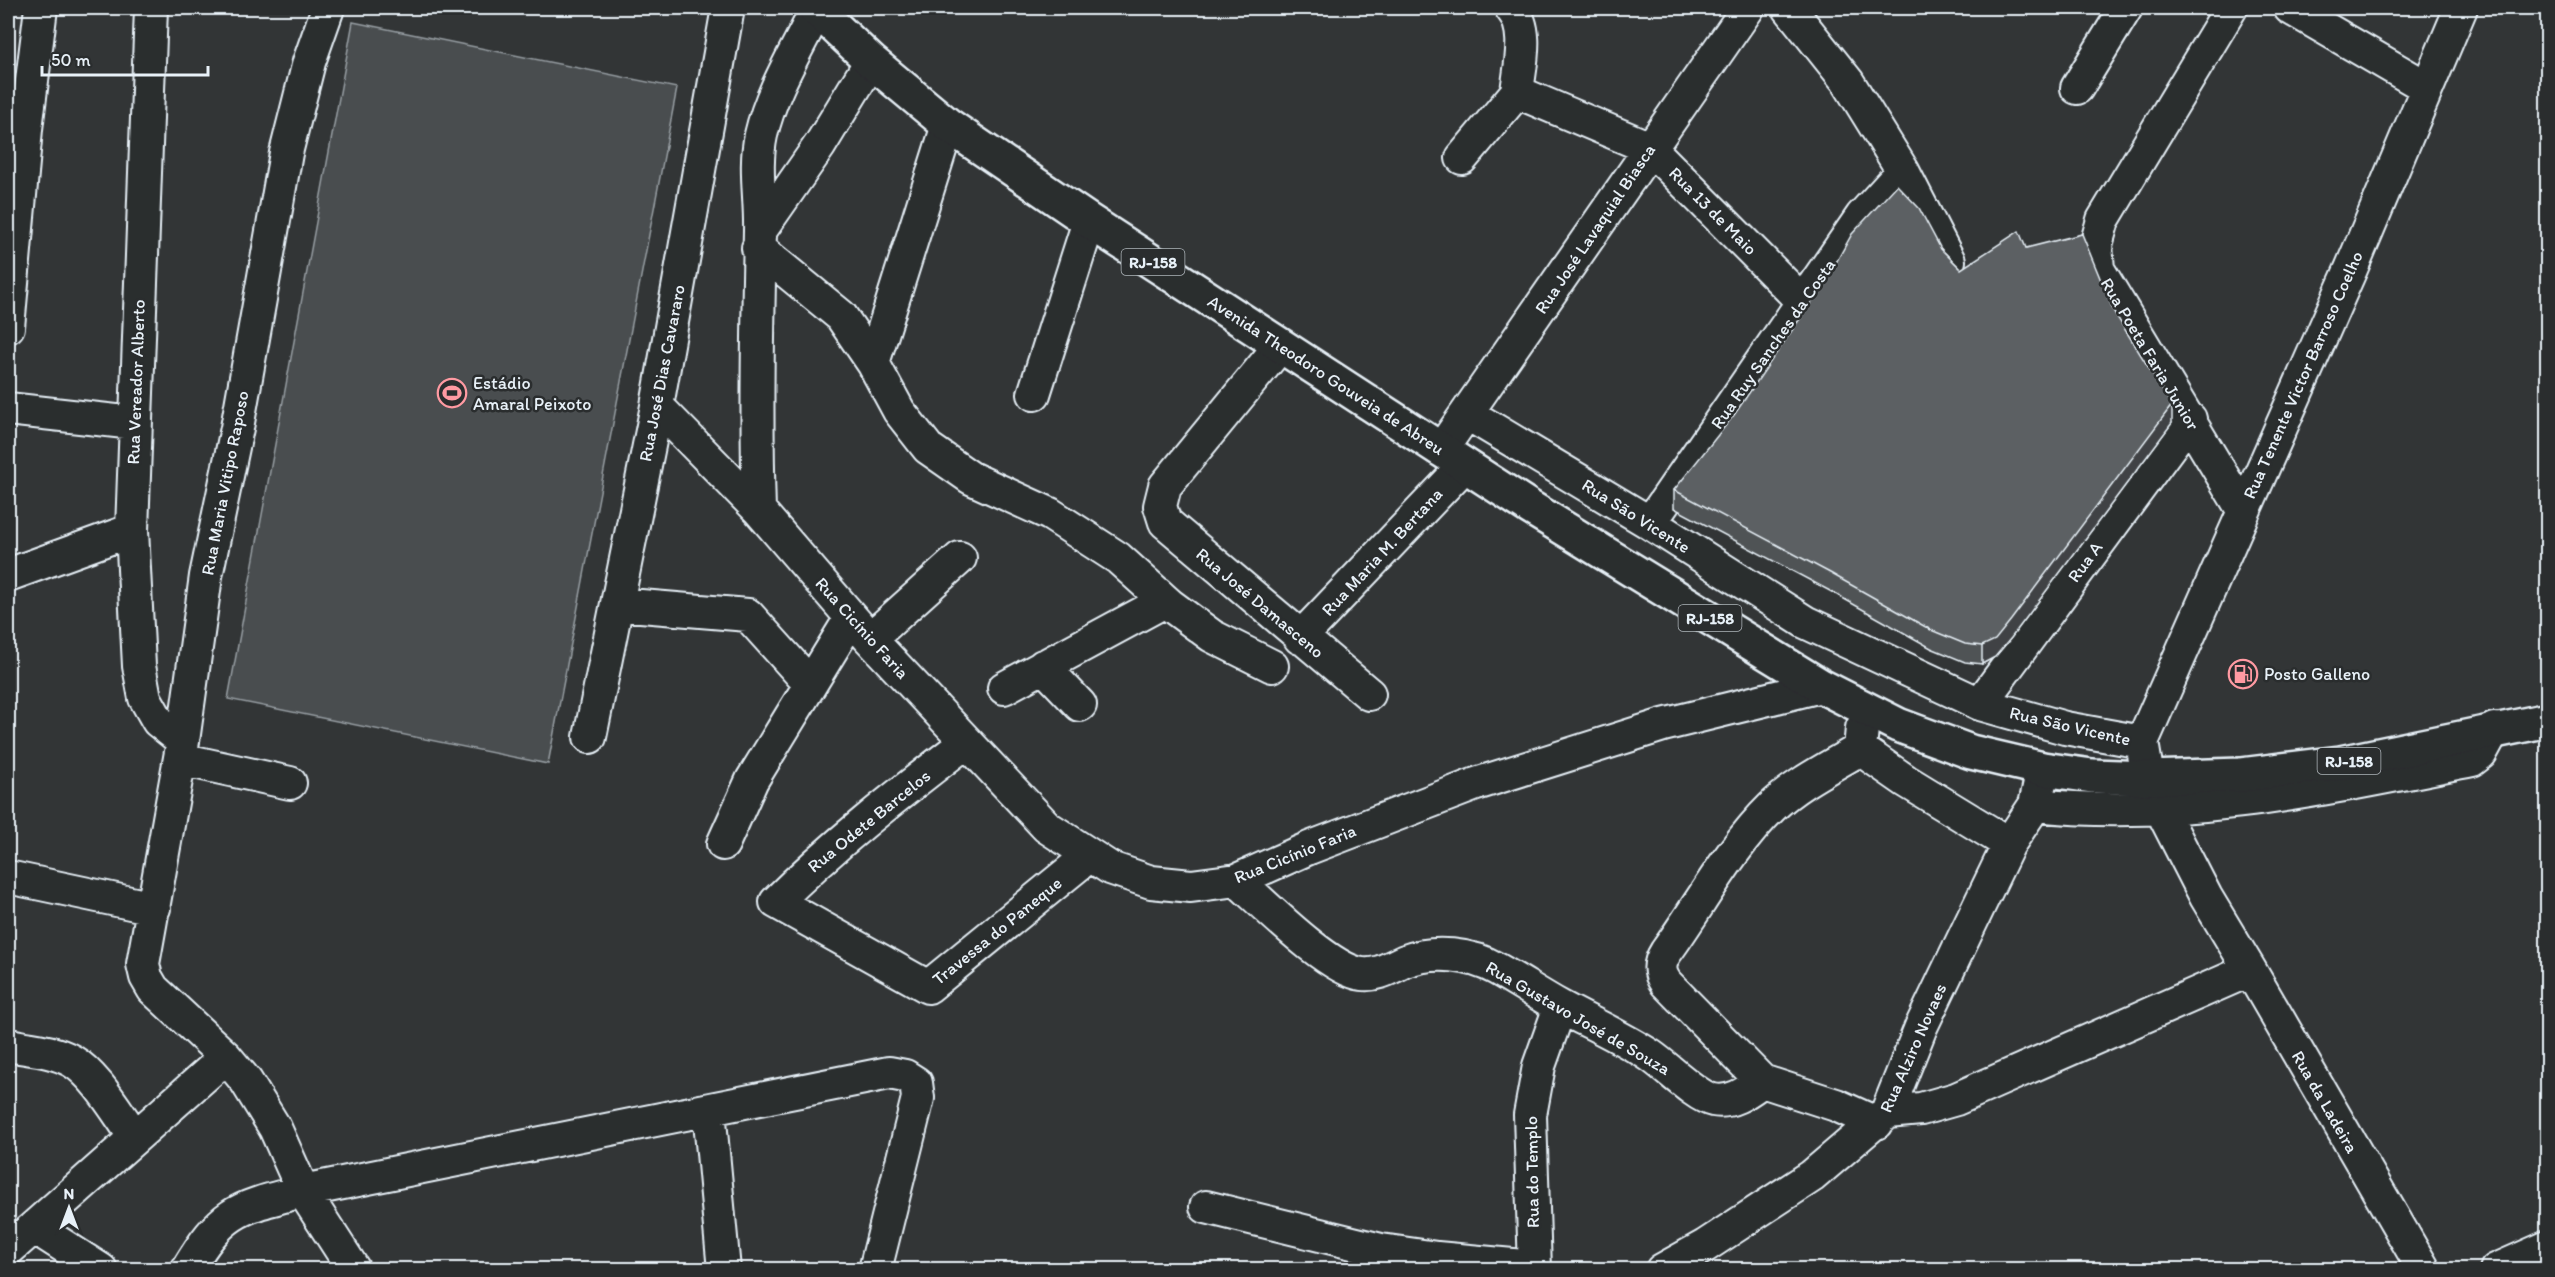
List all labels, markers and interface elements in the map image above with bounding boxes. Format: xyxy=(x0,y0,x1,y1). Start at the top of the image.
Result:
scale bar xyxy=(42,39,208,77)
text: 50 m xyxy=(51,49,91,71)
street label: Rua José Lavaquial Biasca xyxy=(1530,140,1660,318)
street label: Rua 13 de Maio xyxy=(1664,162,1762,260)
street label: Rua Tenente Victor Barroso Coelho xyxy=(2238,248,2368,502)
road number: RJ-158 xyxy=(1122,249,1184,275)
street label: Rua Ruy Sanches da Costa xyxy=(1706,255,1840,433)
street label: Rua Poeta Faria Junior xyxy=(2096,274,2205,435)
street label: Rua José Dias Cavararo xyxy=(634,283,690,463)
street label: Avenida Theodoro Gouveia de Abreu xyxy=(1204,290,1448,460)
street label: Rua Vereador Alberto xyxy=(122,299,150,465)
place label: Estádio Amaral Peixoto xyxy=(473,372,591,415)
sports icon: Estádio Amaral Peixoto xyxy=(436,377,468,409)
street label: Rua Maria Vitipo Raposo xyxy=(196,389,254,577)
street label: Rua São Vicente xyxy=(1578,474,1694,558)
street label: Rua Maria M. Bertana xyxy=(1317,483,1447,621)
street label: Rua A xyxy=(2063,537,2107,587)
street label: Rua José Damasceno xyxy=(1191,543,1329,663)
street label: Rua Cicínio Faria xyxy=(810,573,914,684)
road number: RJ-158 xyxy=(1678,605,1742,631)
fuel station icon: Posto Galleno xyxy=(2227,658,2259,690)
place label: Posto Galleno xyxy=(2264,663,2370,685)
street label: Rua São Vicente xyxy=(2007,701,2133,751)
road number: RJ-158 xyxy=(2318,748,2380,774)
street label: Rua Odete Barcelos xyxy=(803,765,935,877)
street label: Rua Cicínio Faria xyxy=(1231,819,1359,888)
street label: Travessa do Paneque xyxy=(928,872,1066,990)
street label: Rua Gustavo José de Souza xyxy=(1482,956,1675,1080)
street label: Rua Alziro Novaes xyxy=(1875,980,1951,1116)
street label: Rua da Ladeira xyxy=(2287,1047,2364,1158)
street label: Rua do Templo xyxy=(1520,1116,1544,1228)
north arrow xyxy=(39,1178,99,1238)
text: N xyxy=(64,1184,74,1203)

